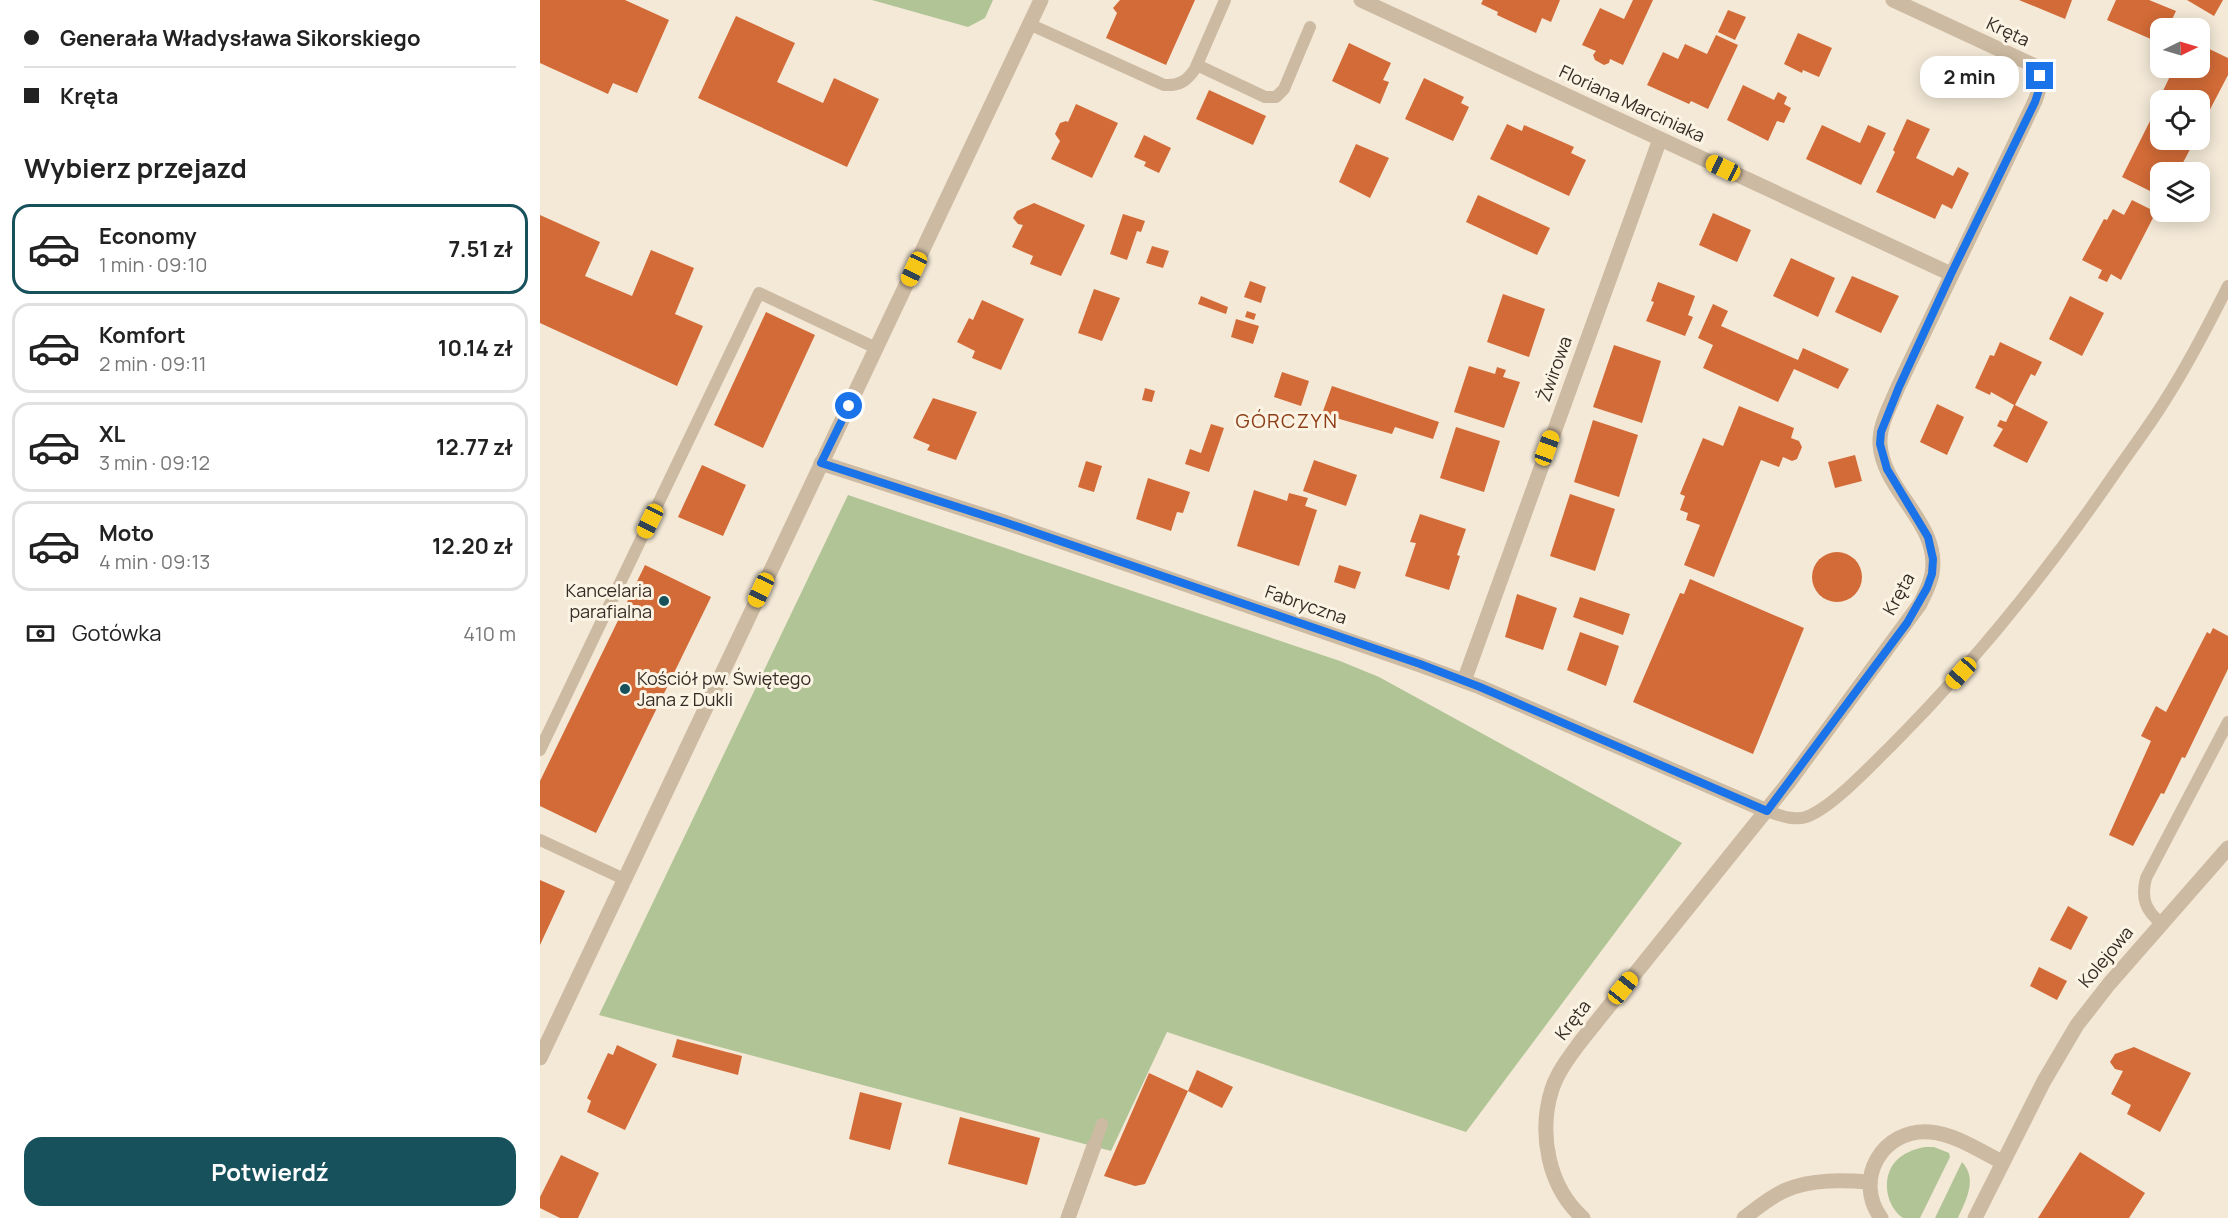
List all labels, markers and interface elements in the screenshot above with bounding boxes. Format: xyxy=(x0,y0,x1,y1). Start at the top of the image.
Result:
street label: Kręta xyxy=(1983,11,2034,51)
north arrow xyxy=(2150,18,2210,78)
map controls xyxy=(2150,18,2210,222)
text: Generała Władysława Sikorskiego xyxy=(60,23,420,53)
callout: 2 min xyxy=(1920,55,2019,97)
street label: Floriana Marciniaka xyxy=(1556,59,1709,147)
route end xyxy=(2026,62,2053,89)
text: 2 min xyxy=(1943,63,1996,90)
text: Kręta xyxy=(60,81,118,111)
button: locate xyxy=(2150,90,2210,150)
text: Wybierz przejazd xyxy=(24,149,247,186)
car xyxy=(1703,152,1743,184)
button: layers xyxy=(2150,162,2210,222)
text: Economy xyxy=(99,221,197,251)
icon: car xyxy=(27,222,81,276)
text: 7.51 zł xyxy=(448,234,513,264)
car xyxy=(898,249,930,289)
text: 1 min · 09:10 xyxy=(99,251,207,278)
text: Komfort xyxy=(99,320,186,350)
icon: car xyxy=(27,321,81,375)
text: 10.14 zł xyxy=(438,333,513,363)
street label: Żwirowa xyxy=(1531,333,1577,405)
text: 2 min · 09:11 xyxy=(99,350,207,377)
route start xyxy=(835,392,862,419)
district label: GÓRCZYN xyxy=(1236,407,1338,434)
text: XL xyxy=(99,419,125,449)
icon: car xyxy=(27,420,81,474)
car xyxy=(1532,428,1562,468)
text: 12.77 zł xyxy=(436,432,513,462)
text: 3 min · 09:12 xyxy=(99,449,210,476)
car xyxy=(634,501,666,541)
text: Moto xyxy=(99,518,154,548)
icon: car xyxy=(27,519,81,573)
text: 12.20 zł xyxy=(432,531,513,561)
text: 4 min · 09:13 xyxy=(99,548,210,575)
street label: Kręta xyxy=(1877,568,1920,619)
car xyxy=(745,570,777,610)
place label: Kancelaria parafialna xyxy=(566,578,652,623)
street label: Fabryczna xyxy=(1262,579,1350,629)
marker: Kancelaria parafialna xyxy=(657,594,671,608)
icon: cash xyxy=(24,617,57,650)
text: Gotówka xyxy=(72,618,161,648)
text: 410 m xyxy=(463,620,516,647)
car xyxy=(1942,654,1980,692)
place label: Kościół pw. Świętego Jana z Dukli xyxy=(637,666,811,711)
marker: Kościół pw. Świętego Jana z Dukli xyxy=(618,682,632,696)
street label: Kolejowa xyxy=(2072,921,2138,992)
car xyxy=(1605,968,1641,1008)
street label: Kręta xyxy=(1549,994,1595,1044)
button: Potwierdź xyxy=(24,1137,516,1206)

